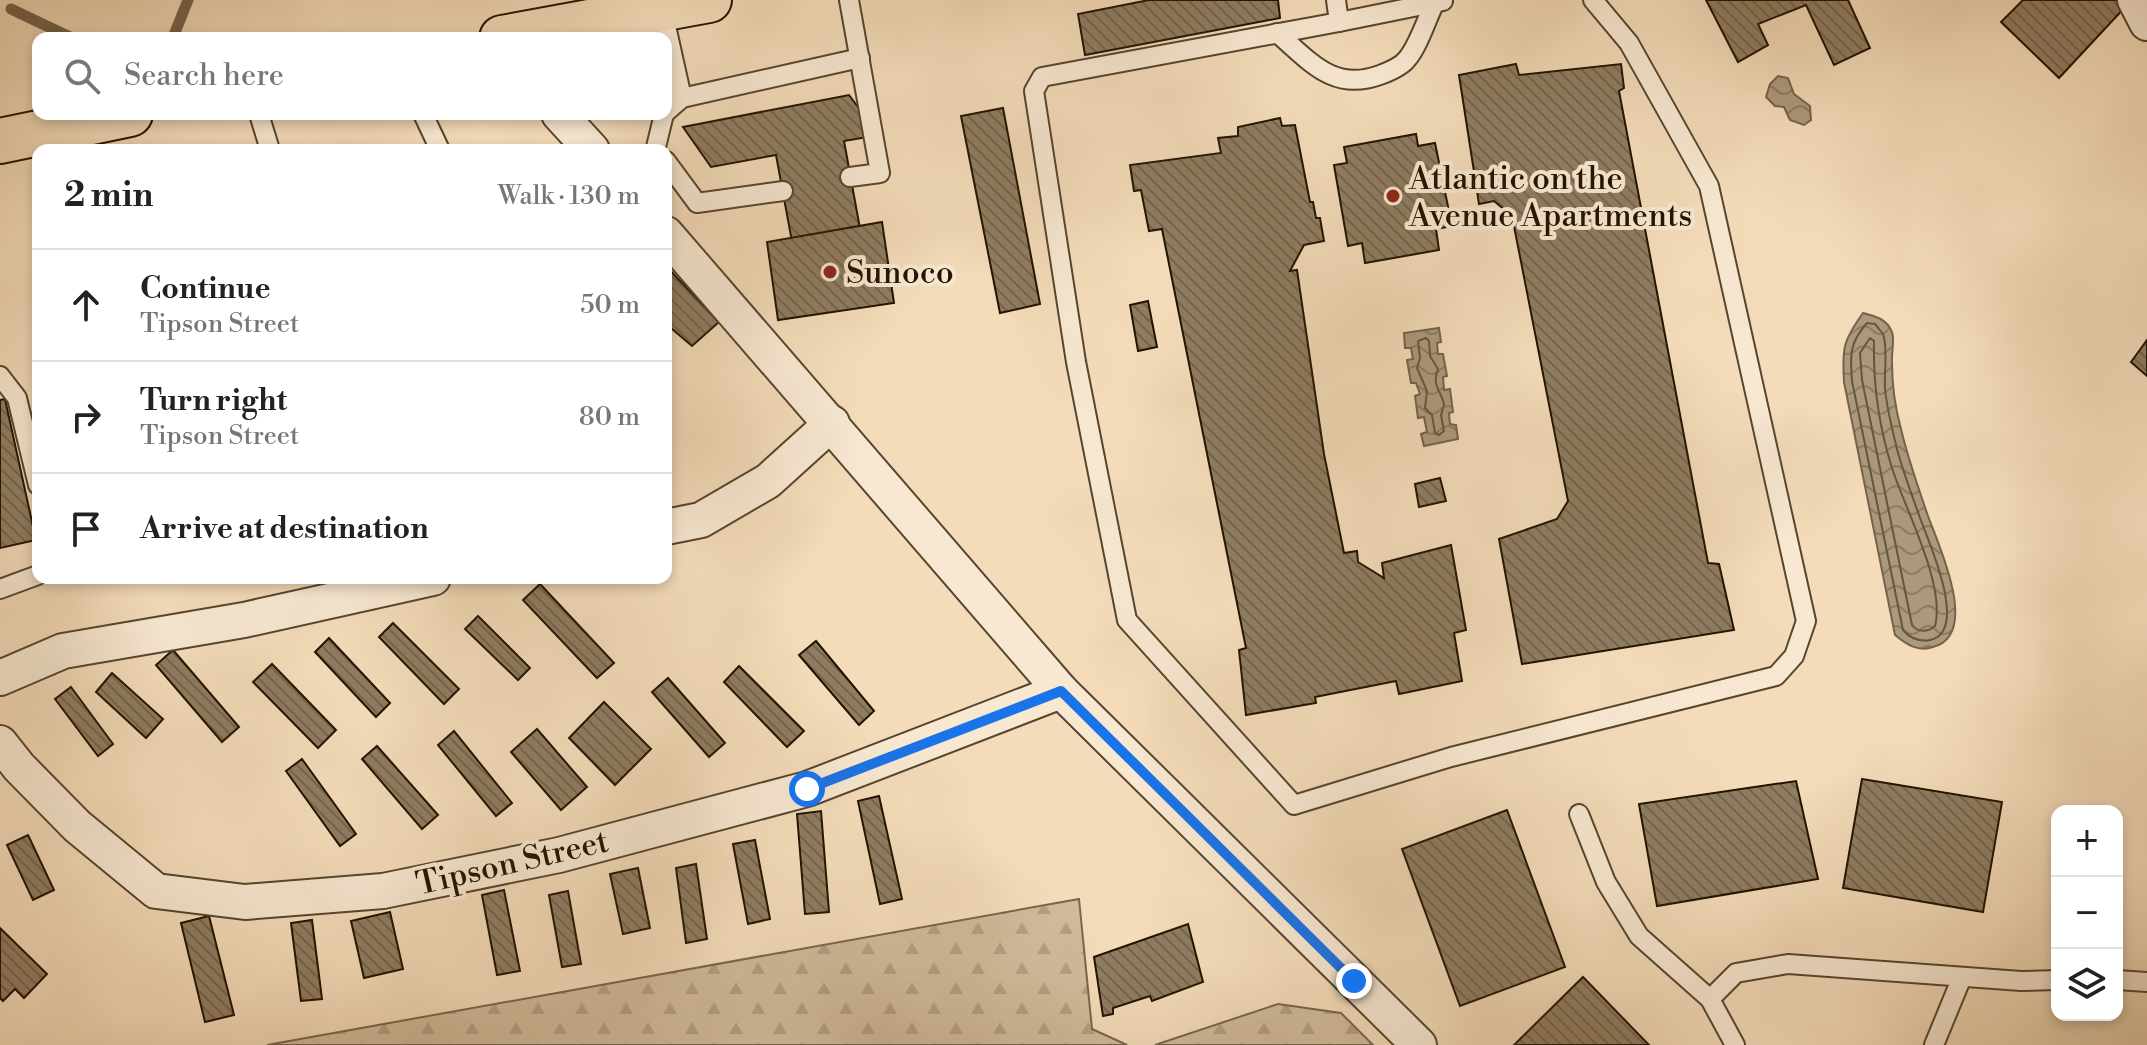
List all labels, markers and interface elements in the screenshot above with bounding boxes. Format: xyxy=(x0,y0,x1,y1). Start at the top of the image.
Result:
search box xyxy=(32,32,672,120)
icon: search xyxy=(60,54,104,98)
text: Search here xyxy=(124,57,284,95)
place label: Atlantic on the Avenue Apartments xyxy=(1408,159,1692,236)
text: 2 min xyxy=(64,175,153,217)
text: Walk · 130 m xyxy=(498,180,640,212)
marker: Atlantic on the Avenue Apartments xyxy=(1384,187,1402,205)
place label: Sunoco xyxy=(846,253,954,293)
marker: Sunoco xyxy=(821,263,839,281)
text: Continue xyxy=(140,270,271,308)
icon: ahead xyxy=(64,283,108,327)
text: 50 m xyxy=(580,289,640,321)
text: Tipson Street xyxy=(140,308,299,340)
text: Turn right xyxy=(140,382,287,420)
icon: right xyxy=(64,395,108,439)
text: 80 m xyxy=(579,401,640,433)
text: Tipson Street xyxy=(140,420,299,452)
icon: arrive xyxy=(64,507,108,551)
text: Arrive at destination xyxy=(140,510,429,548)
route start xyxy=(789,771,825,807)
map controls xyxy=(2051,805,2123,1021)
button: + xyxy=(2051,805,2123,877)
street label: Tipson Street xyxy=(412,821,612,904)
button: − xyxy=(2051,877,2123,949)
button: layers xyxy=(2051,949,2123,1021)
route end xyxy=(1336,963,1372,999)

